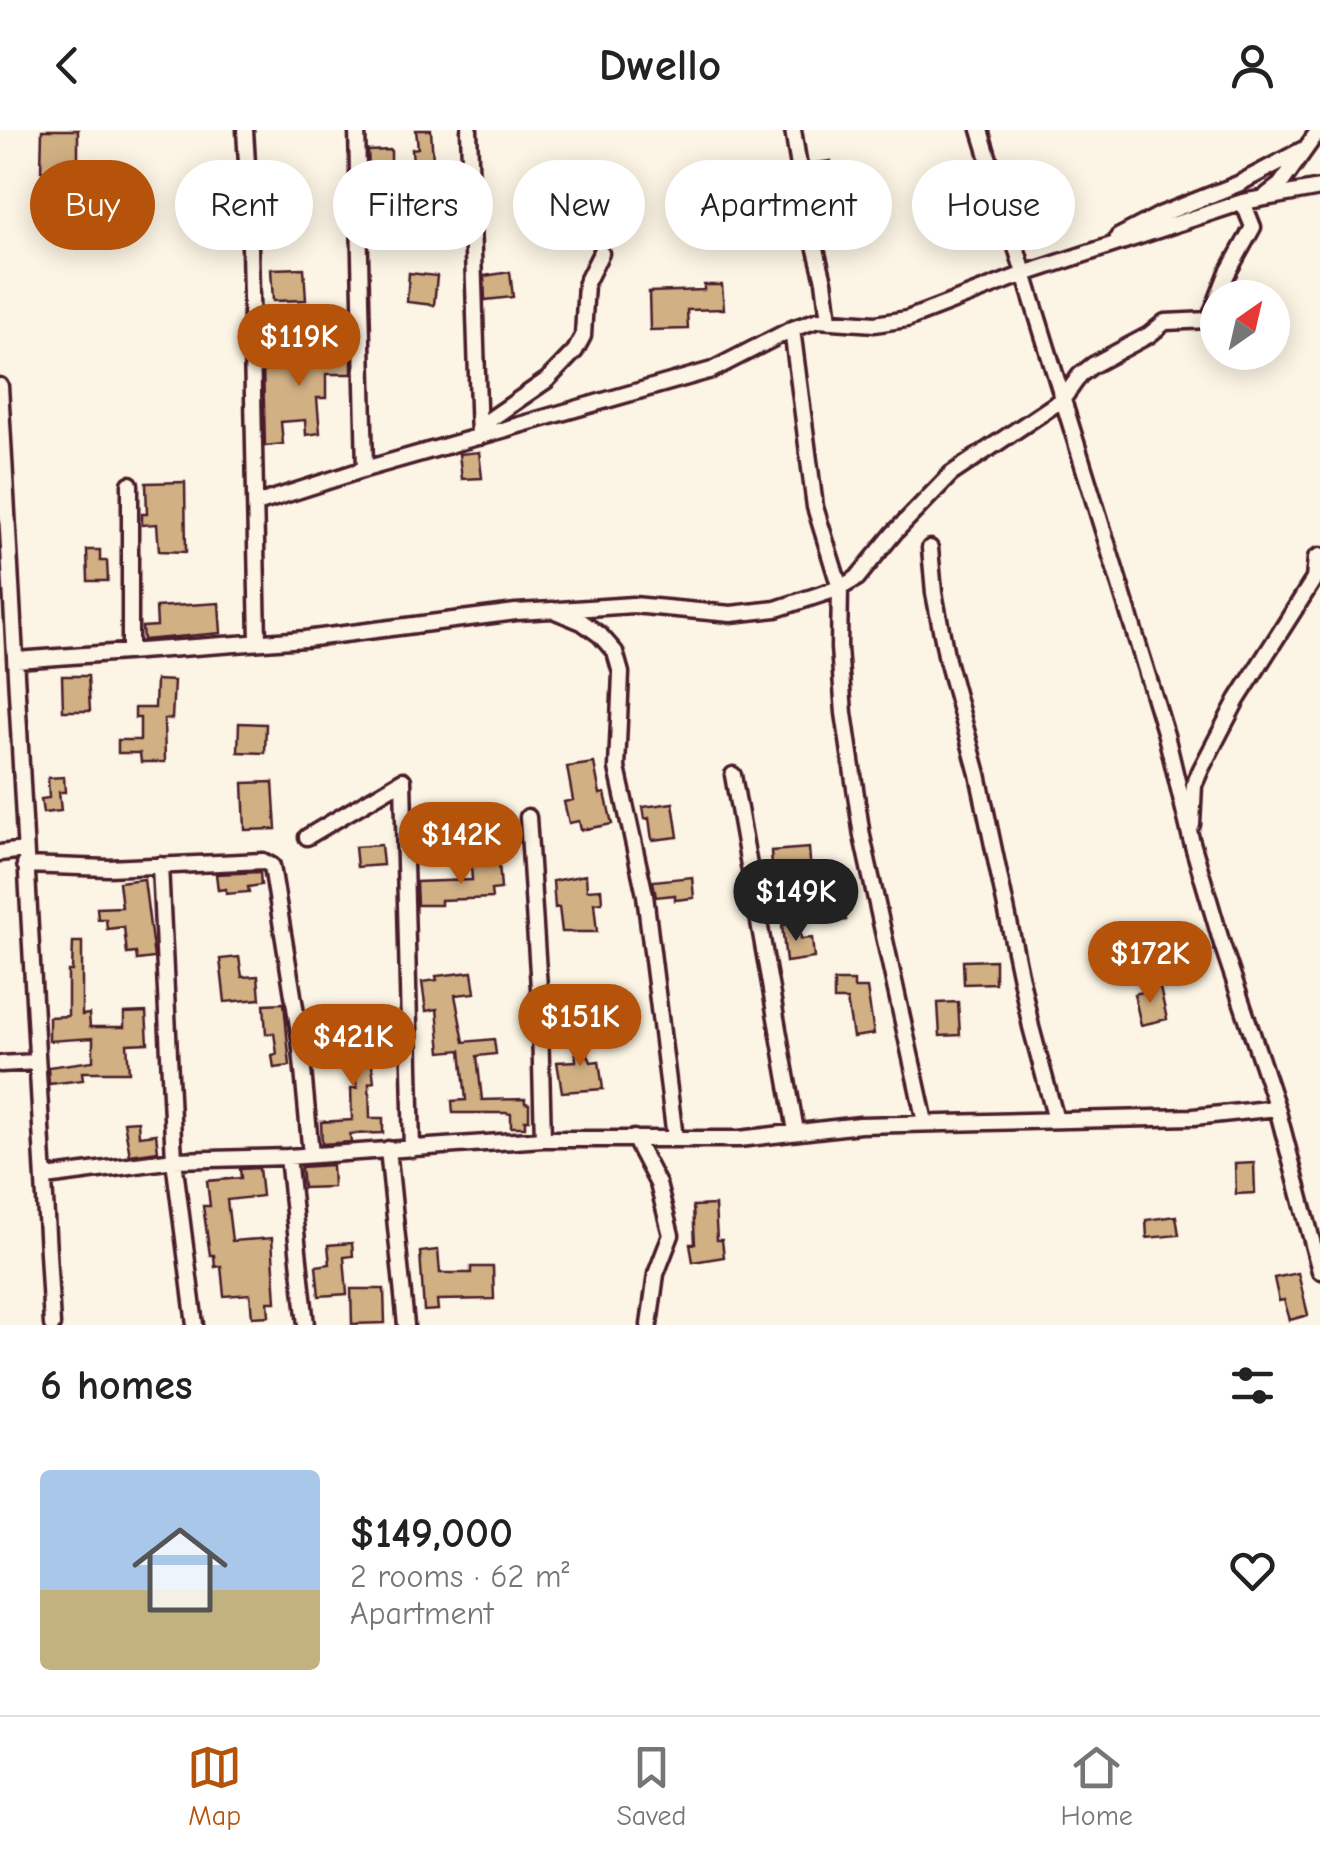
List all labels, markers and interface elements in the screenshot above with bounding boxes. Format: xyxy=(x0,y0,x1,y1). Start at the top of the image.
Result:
icon: back xyxy=(40,38,95,93)
icon: person xyxy=(1225,38,1280,93)
text: Dwello xyxy=(599,39,721,91)
chip: Buy xyxy=(30,160,155,250)
chip: Rent xyxy=(175,160,313,250)
chip: Filters xyxy=(333,160,493,250)
chip: New xyxy=(513,160,645,250)
chip: Apartment xyxy=(665,160,892,250)
chip: House xyxy=(912,160,1075,250)
north arrow xyxy=(1200,280,1290,370)
map controls xyxy=(1200,280,1290,370)
pin: $119K xyxy=(229,304,369,389)
text: $119K xyxy=(259,318,339,355)
pin: $142K xyxy=(391,802,531,887)
text: $142K xyxy=(421,816,501,853)
pin: $149K xyxy=(726,859,866,944)
text: $149K xyxy=(755,873,837,910)
pin: $172K xyxy=(1080,921,1220,1006)
text: $172K xyxy=(1110,935,1190,972)
pin: $151K xyxy=(510,984,650,1069)
text: $151K xyxy=(540,998,620,1035)
pin: $421K xyxy=(283,1004,423,1089)
text: $421K xyxy=(313,1018,393,1055)
icon: filters xyxy=(1225,1358,1280,1413)
text: 6 homes xyxy=(40,1361,193,1410)
text: $149,000 xyxy=(350,1509,513,1558)
icon: home xyxy=(120,1510,240,1630)
icon: heart xyxy=(1225,1543,1280,1598)
text: 2 rooms · 62 m² xyxy=(350,1558,569,1595)
text: Apartment xyxy=(350,1595,493,1632)
tab: Map xyxy=(187,1740,242,1832)
tab: Saved xyxy=(616,1740,686,1832)
tab: Home xyxy=(1061,1740,1133,1832)

